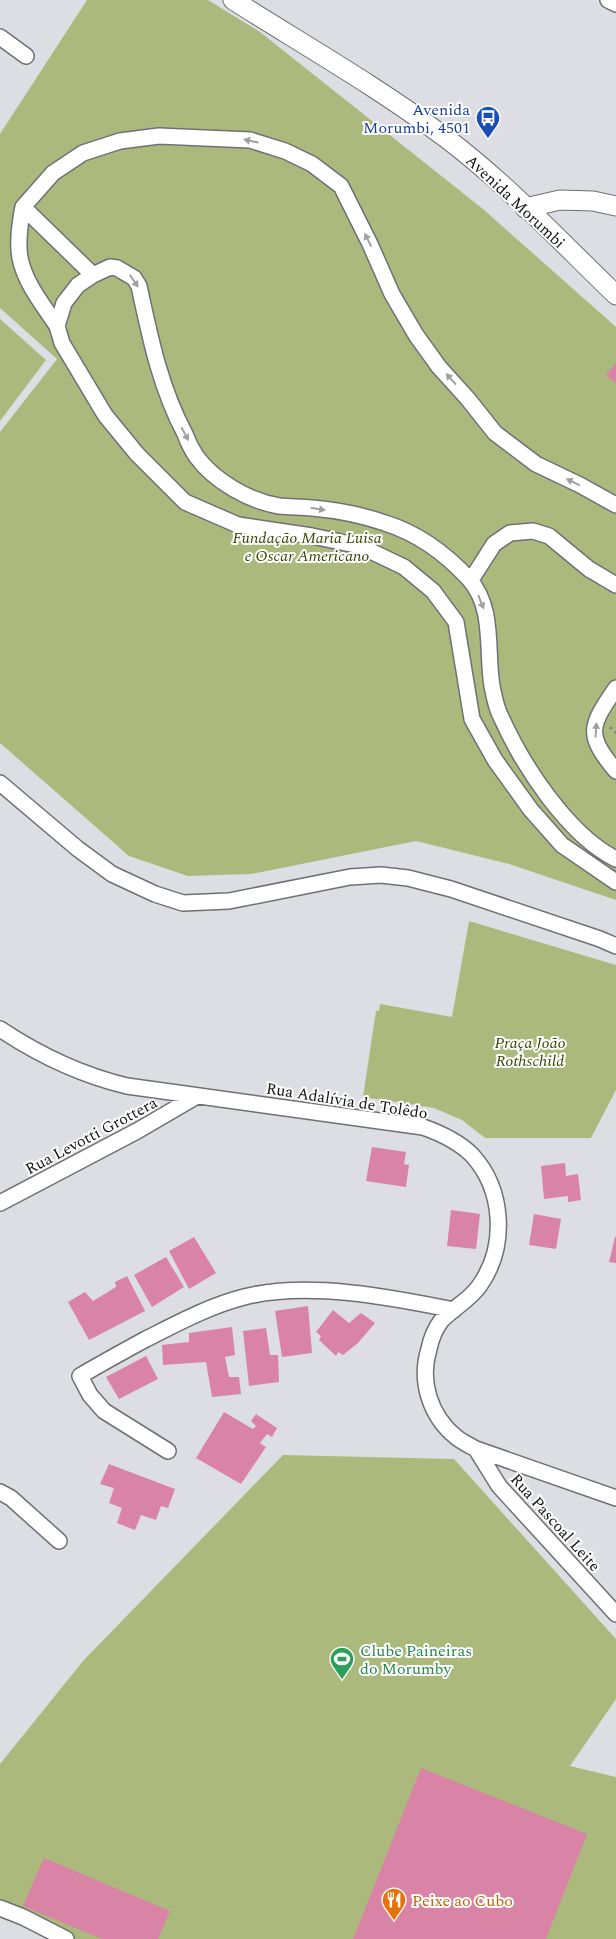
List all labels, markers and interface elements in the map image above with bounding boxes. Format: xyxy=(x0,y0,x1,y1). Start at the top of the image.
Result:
place label: Avenida Morumbi, 4501 xyxy=(363,98,470,140)
bus stop icon: Avenida Morumbi, 4501 xyxy=(475,105,501,139)
one-way arrow xyxy=(244,137,259,145)
street label: Avenida Morumbi xyxy=(460,149,571,254)
one-way arrow xyxy=(364,233,372,248)
one-way arrow xyxy=(130,274,139,288)
one-way arrow xyxy=(445,373,456,386)
one-way arrow xyxy=(181,427,189,442)
one-way arrow xyxy=(566,478,580,486)
one-way arrow xyxy=(310,505,326,513)
park label: Fundação Maria Luisa e Oscar Americano xyxy=(232,526,382,568)
one-way arrow xyxy=(478,595,486,609)
one-way arrow xyxy=(592,722,600,738)
park label: Praça João Rothschild xyxy=(494,1031,566,1073)
street label: Rua Adalívia de Tolêdo xyxy=(264,1076,429,1126)
street label: Rua Levotti Grottera xyxy=(21,1091,162,1181)
street label: Rua Pascoal Leite xyxy=(504,1468,606,1577)
place label: Clube Paineiras do Morumby xyxy=(360,1639,472,1681)
sports icon: Clube Paineiras do Morumby xyxy=(329,1646,355,1680)
restaurant icon: Peixe ao Cubo xyxy=(381,1887,407,1921)
place label: Peixe ao Cubo xyxy=(412,1889,513,1913)

